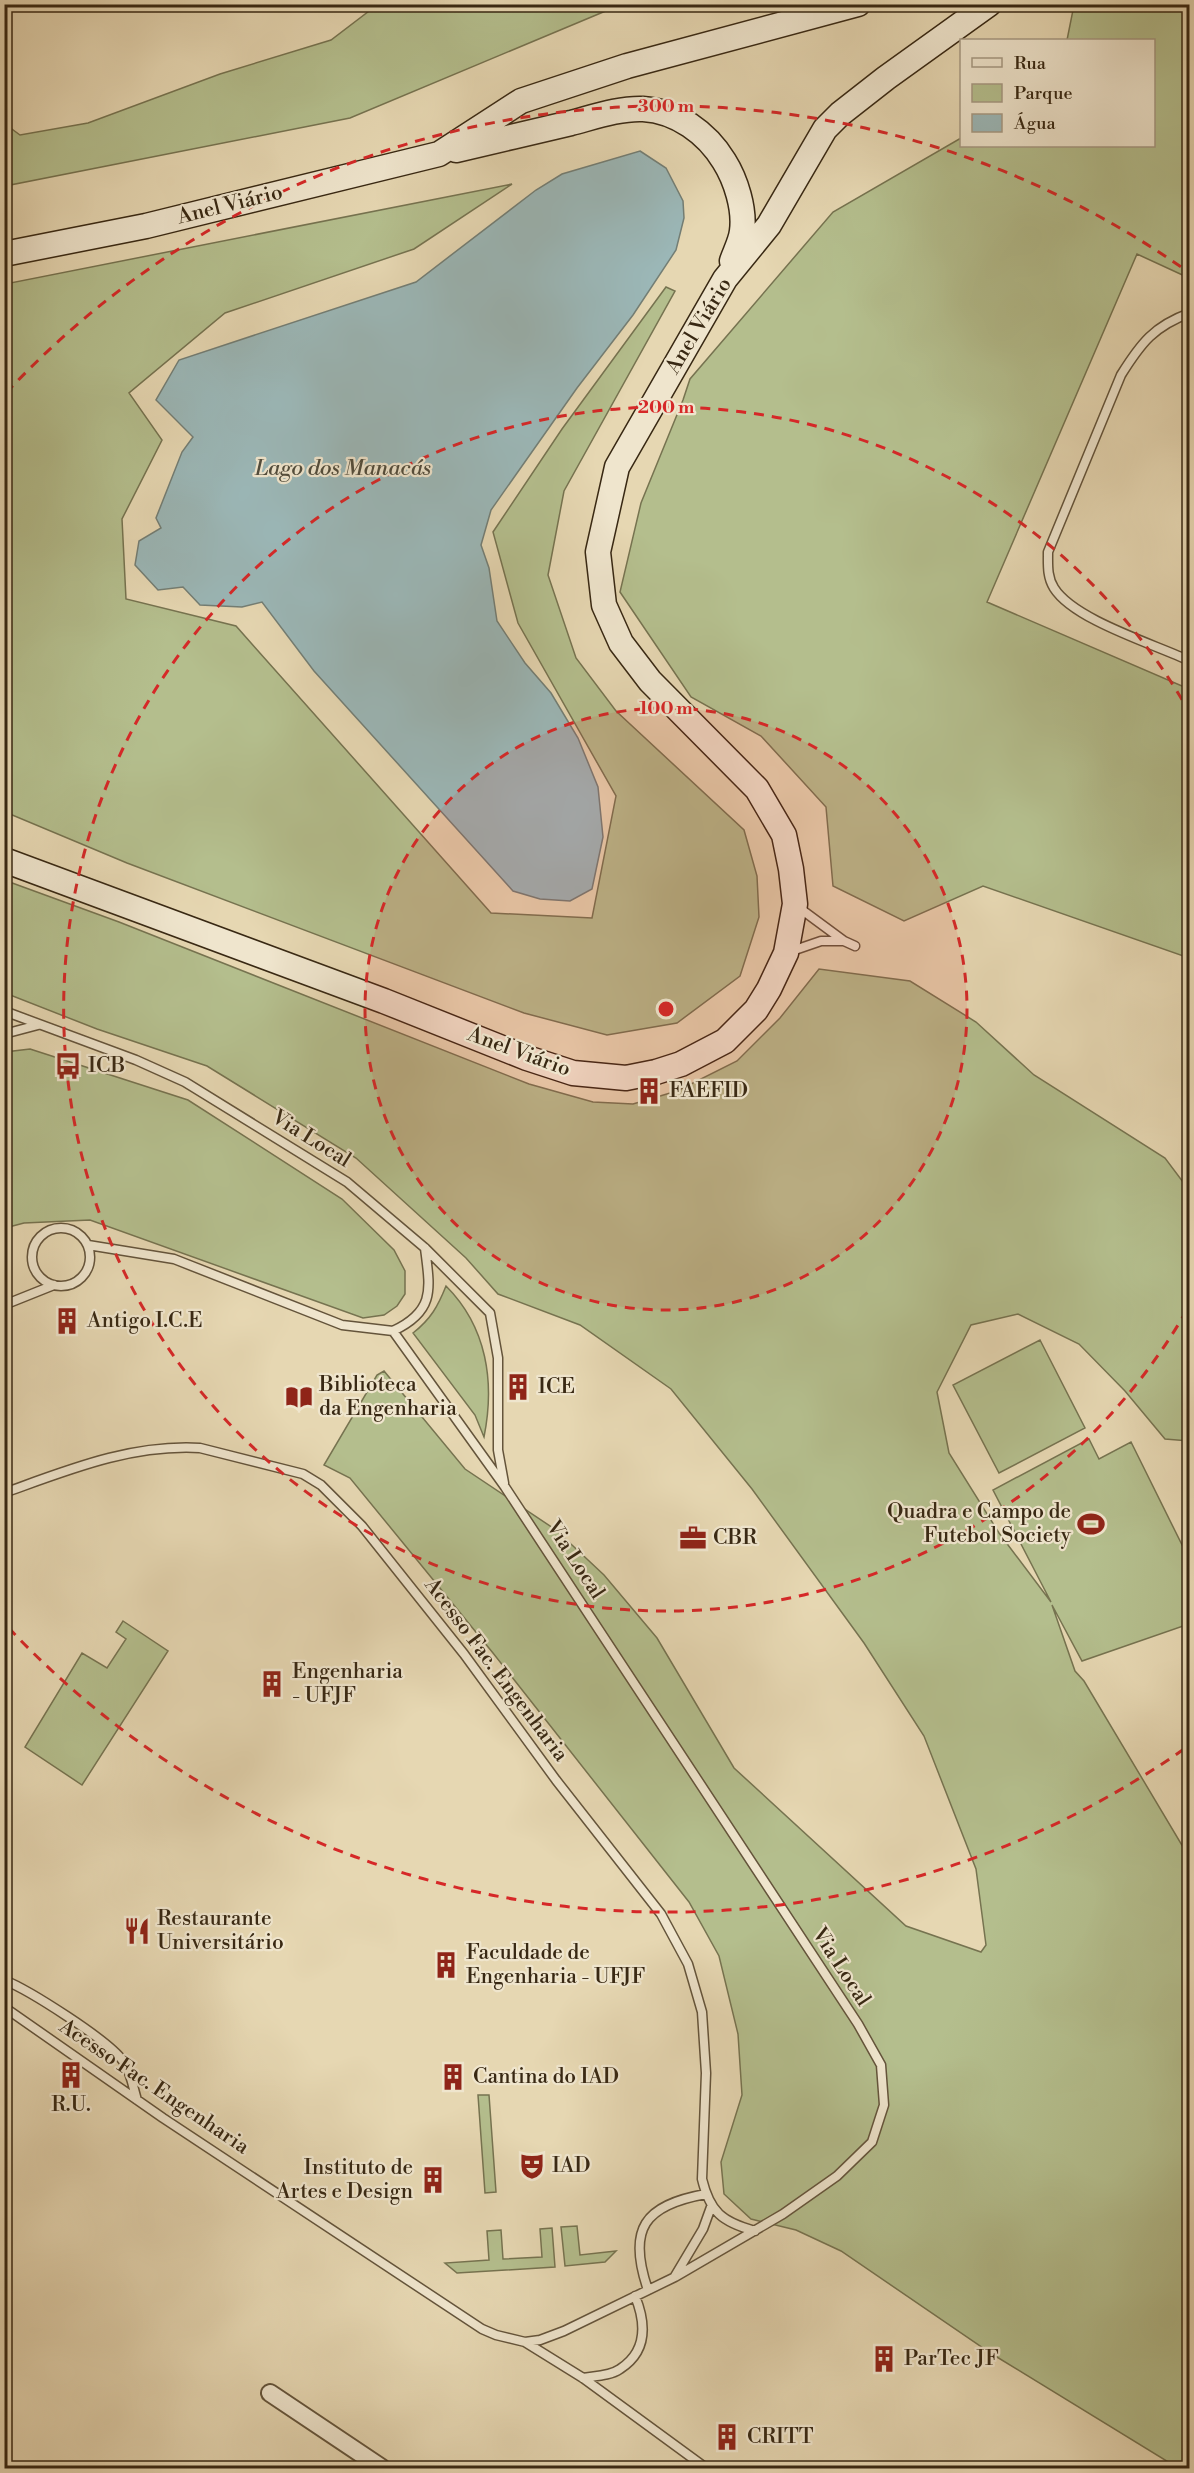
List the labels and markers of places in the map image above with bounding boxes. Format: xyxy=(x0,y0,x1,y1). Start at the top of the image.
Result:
centre of rings xyxy=(656,999,676,1019)
bus stop icon: ICB xyxy=(53,1051,83,1081)
place label: ICB xyxy=(88,1053,125,1079)
building icon: FAEFID xyxy=(634,1076,664,1106)
place label: FAEFID xyxy=(669,1078,748,1104)
building icon: Antigo I.C.E xyxy=(52,1306,82,1336)
place label: Antigo I.C.E xyxy=(86,1308,202,1334)
place label: Biblioteca da Engenharia xyxy=(318,1372,457,1422)
building icon: ICE xyxy=(503,1372,533,1402)
place label: ICE xyxy=(538,1374,575,1400)
library icon: Biblioteca da Engenharia xyxy=(284,1382,314,1412)
place label: Quadra e Campo de Futebol Society xyxy=(887,1499,1072,1549)
sports icon: Quadra e Campo de Futebol Society xyxy=(1076,1509,1106,1539)
office icon: CBR xyxy=(678,1523,708,1553)
place label: CBR xyxy=(713,1525,757,1551)
place label: Engenharia - UFJF xyxy=(292,1659,403,1709)
building icon: Engenharia - UFJF xyxy=(257,1669,287,1699)
place label: Restaurante Universitário xyxy=(157,1906,284,1956)
restaurant icon: Restaurante Universitário xyxy=(122,1916,152,1946)
place label: Faculdade de Engenharia - UFJF xyxy=(466,1940,646,1990)
building icon: Faculdade de Engenharia - UFJF xyxy=(431,1950,461,1980)
building icon: R.U. xyxy=(56,2060,86,2090)
building icon: Cantina do IAD xyxy=(438,2062,468,2092)
place label: Cantina do IAD xyxy=(473,2064,619,2090)
place label: R.U. xyxy=(51,2092,91,2118)
theatre icon: IAD xyxy=(517,2151,547,2181)
place label: IAD xyxy=(552,2153,591,2179)
place label: Instituto de Artes e Design xyxy=(275,2155,413,2205)
building icon: Instituto de Artes e Design xyxy=(418,2165,448,2195)
building icon: ParTec JF xyxy=(869,2344,899,2374)
place label: ParTec JF xyxy=(904,2346,999,2372)
building icon: CRITT xyxy=(712,2422,742,2452)
place label: CRITT xyxy=(747,2424,814,2450)

